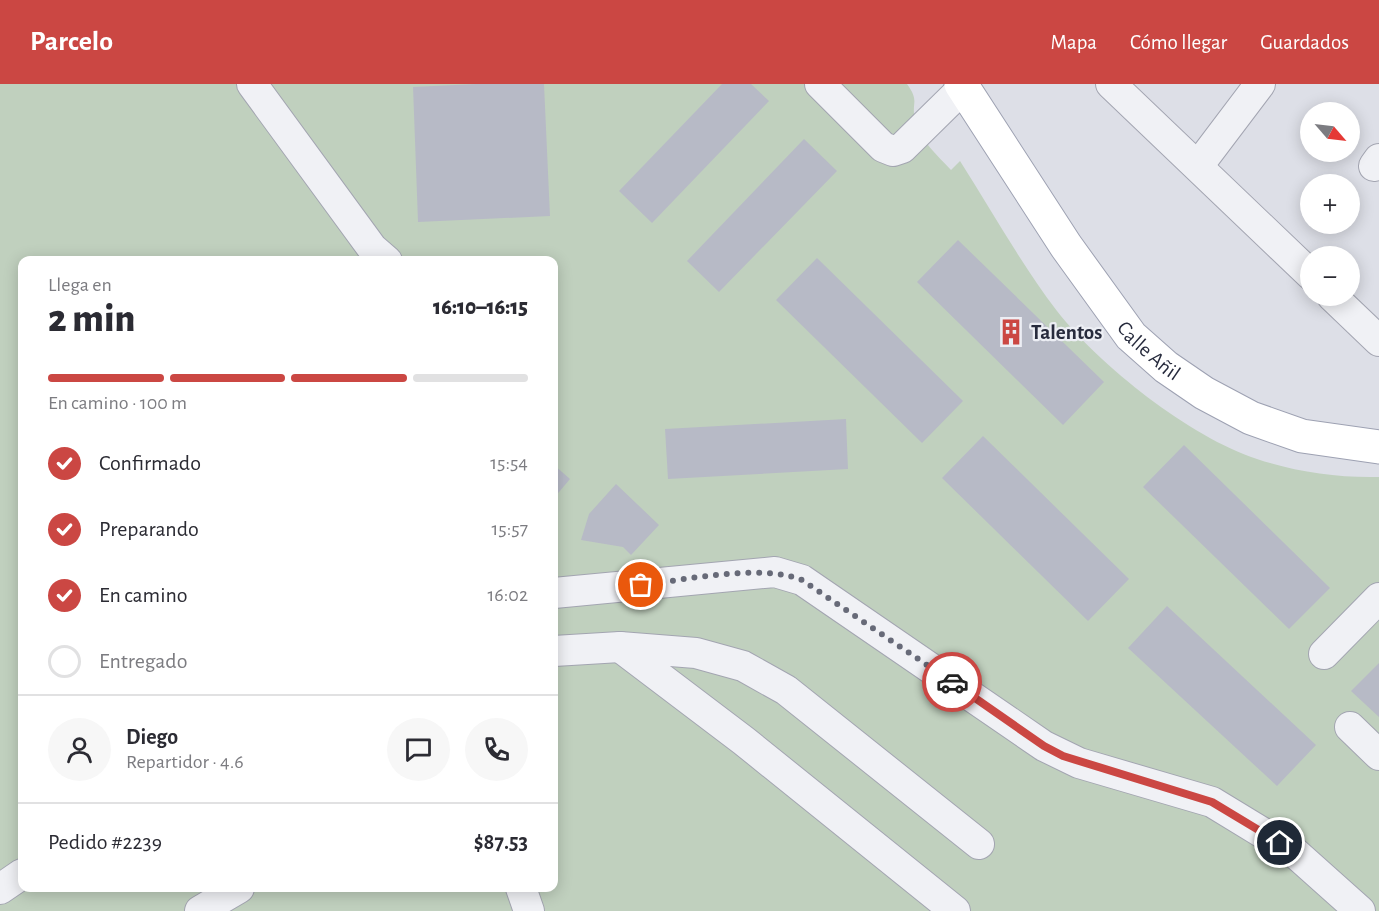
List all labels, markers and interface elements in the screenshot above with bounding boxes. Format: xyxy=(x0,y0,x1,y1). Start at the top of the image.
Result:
text: Parcelo xyxy=(30,28,113,56)
text: Mapa xyxy=(1051,32,1097,53)
text: Cómo llegar xyxy=(1130,32,1227,53)
text: Guardados xyxy=(1260,32,1349,53)
north arrow xyxy=(1300,102,1360,162)
map controls xyxy=(1300,102,1360,306)
button: + xyxy=(1300,174,1360,234)
button: − xyxy=(1300,246,1360,306)
text: Llega en xyxy=(48,275,112,295)
text: 16:10–16:15 xyxy=(433,296,528,318)
text: 2 min xyxy=(48,300,135,339)
building icon: Talentos xyxy=(996,317,1026,347)
street label: Calle Añil xyxy=(1113,317,1184,384)
place label: Talentos xyxy=(1031,322,1102,343)
text: En camino · 100 m xyxy=(48,393,187,413)
icon: check xyxy=(48,447,81,480)
text: Confirmado xyxy=(99,452,201,474)
text: 15:54 xyxy=(490,453,528,473)
icon: check xyxy=(48,513,81,546)
text: Preparando xyxy=(99,518,199,540)
text: 15:57 xyxy=(491,519,528,539)
pin xyxy=(615,559,666,610)
icon: bag xyxy=(624,568,657,601)
icon: check xyxy=(48,579,81,612)
text: En camino xyxy=(99,584,188,606)
text: 16:02 xyxy=(487,585,528,605)
text: Entregado xyxy=(99,650,188,672)
courier xyxy=(922,652,982,712)
icon: car xyxy=(936,666,969,699)
button: person xyxy=(48,718,111,781)
button: chat xyxy=(387,718,450,781)
button: phone xyxy=(465,718,528,781)
text: Diego xyxy=(126,726,178,748)
text: Repartidor · 4.6 xyxy=(126,752,244,772)
pin xyxy=(1254,817,1305,868)
icon: home xyxy=(1263,826,1296,859)
text: Pedido #2239 xyxy=(48,831,162,853)
text: $87.53 xyxy=(474,831,528,853)

